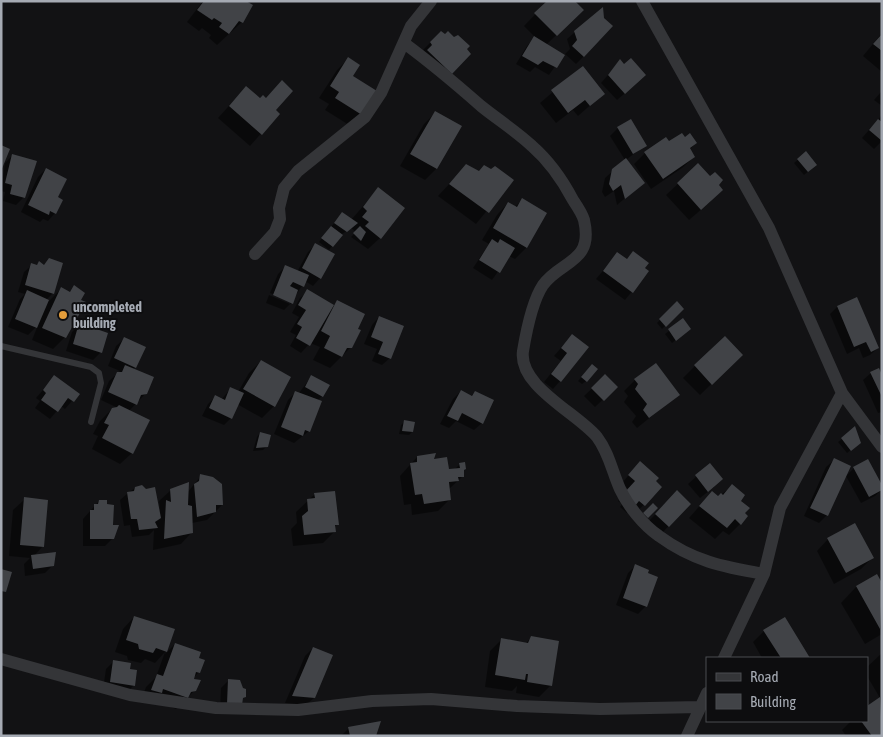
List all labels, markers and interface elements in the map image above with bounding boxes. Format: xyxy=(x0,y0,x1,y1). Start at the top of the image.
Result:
place label: uncompleted building xyxy=(73,299,142,331)
marker: uncompleted building xyxy=(57,309,69,321)
legend xyxy=(706,657,868,722)
text: Road xyxy=(750,668,779,685)
text: Building xyxy=(750,693,796,710)

